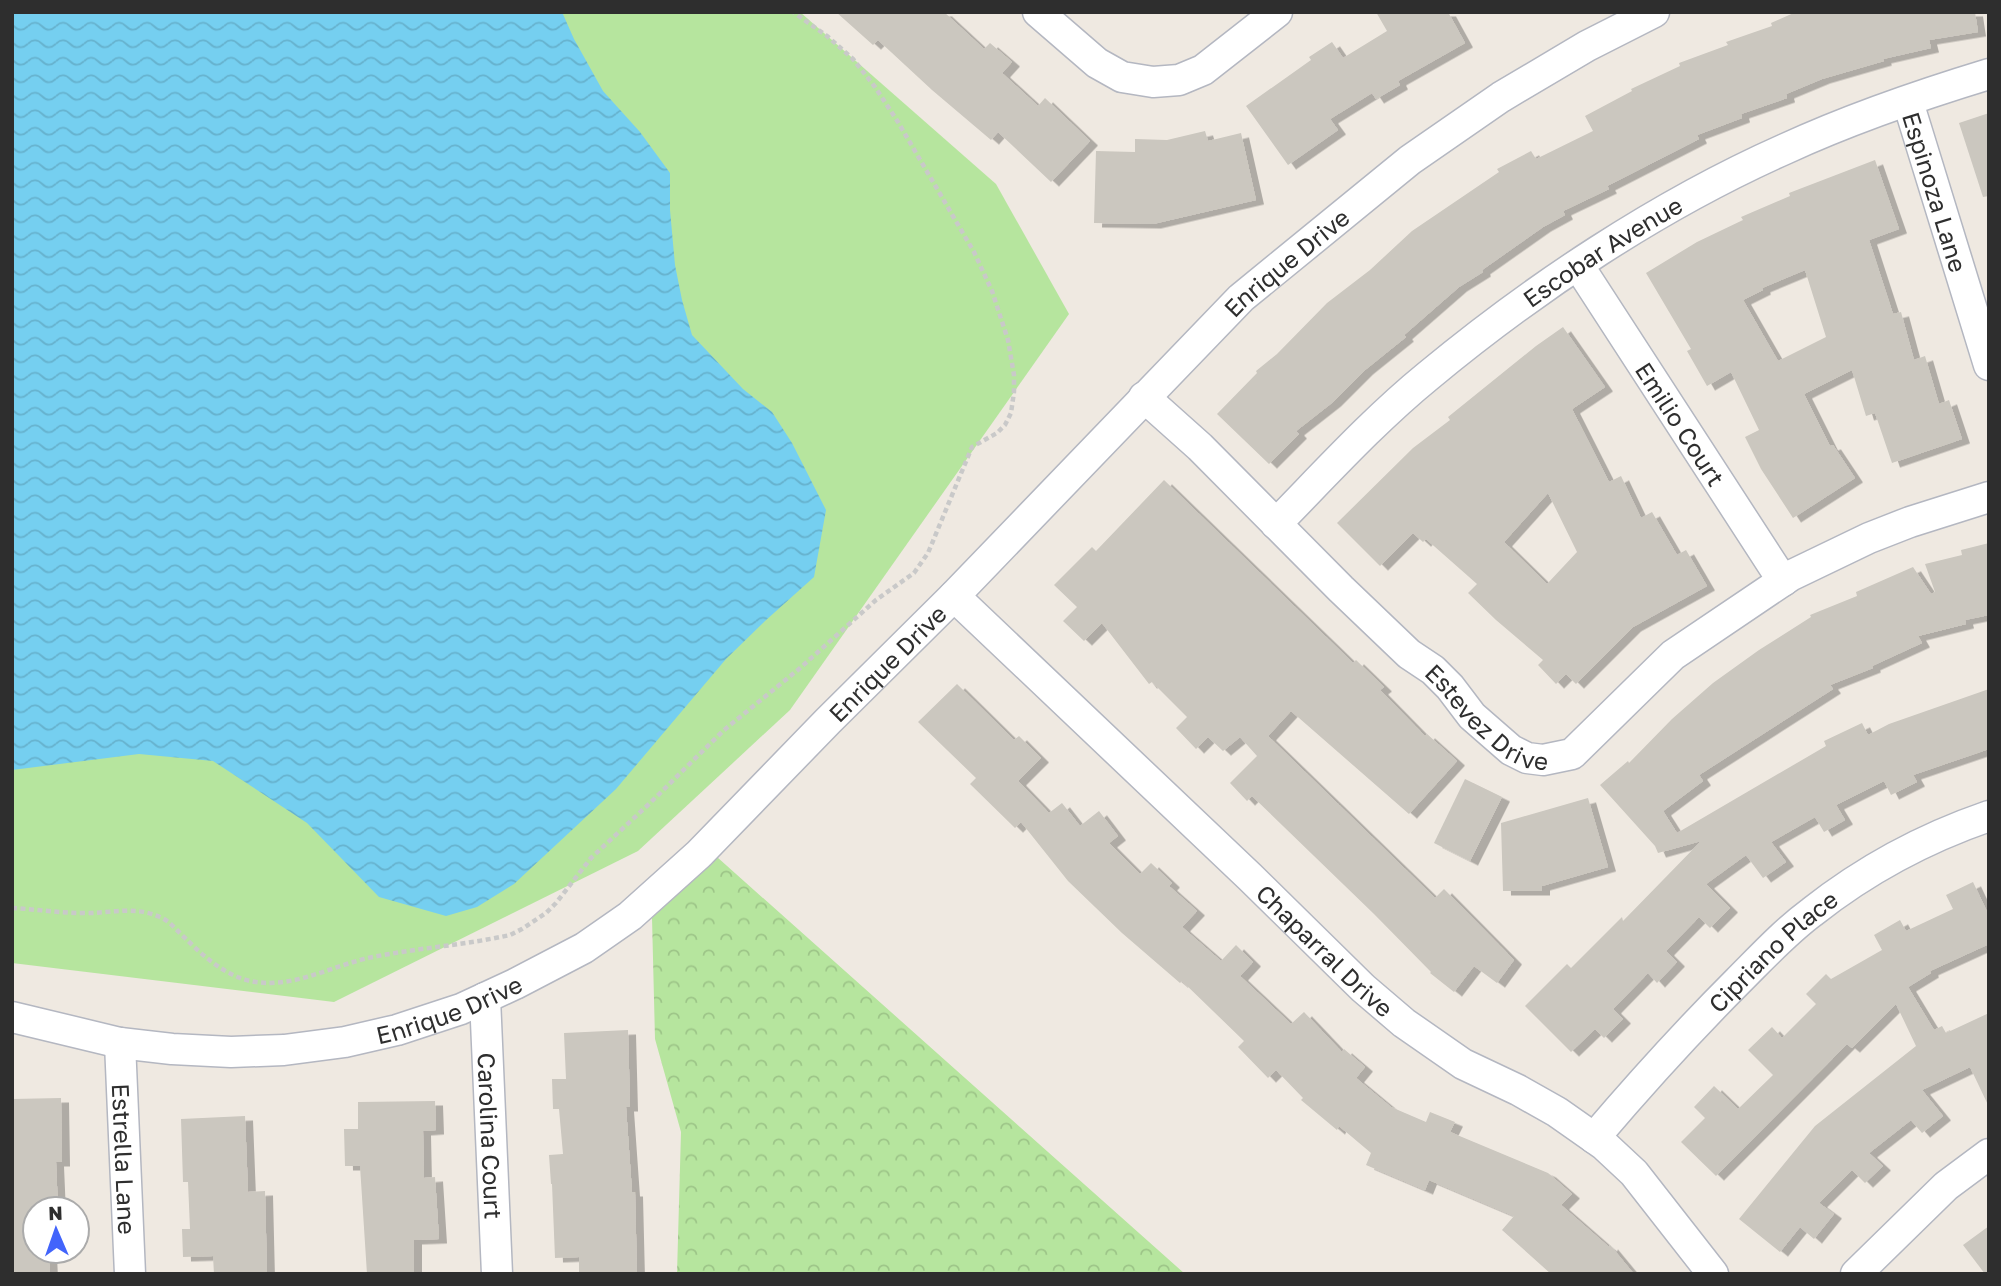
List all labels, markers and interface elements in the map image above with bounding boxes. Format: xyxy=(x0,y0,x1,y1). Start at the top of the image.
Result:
street label: Espinoza Lane xyxy=(1897,108,1974,275)
street label: Escobar Avenue xyxy=(1517,189,1687,313)
street label: Enrique Drive xyxy=(1217,202,1354,322)
street label: Emilio Court xyxy=(1630,356,1732,491)
street label: Enrique Drive xyxy=(822,598,952,727)
street label: Estevez Drive xyxy=(1420,657,1550,775)
street label: Chaparral Drive xyxy=(1251,878,1399,1022)
street label: Cipriano Place xyxy=(1702,884,1843,1018)
street label: Enrique Drive xyxy=(373,968,526,1049)
street label: Carolina Court xyxy=(473,1052,509,1220)
street label: Estrella Lane xyxy=(107,1083,143,1235)
north arrow xyxy=(21,1195,91,1265)
text: N xyxy=(48,1201,63,1224)

